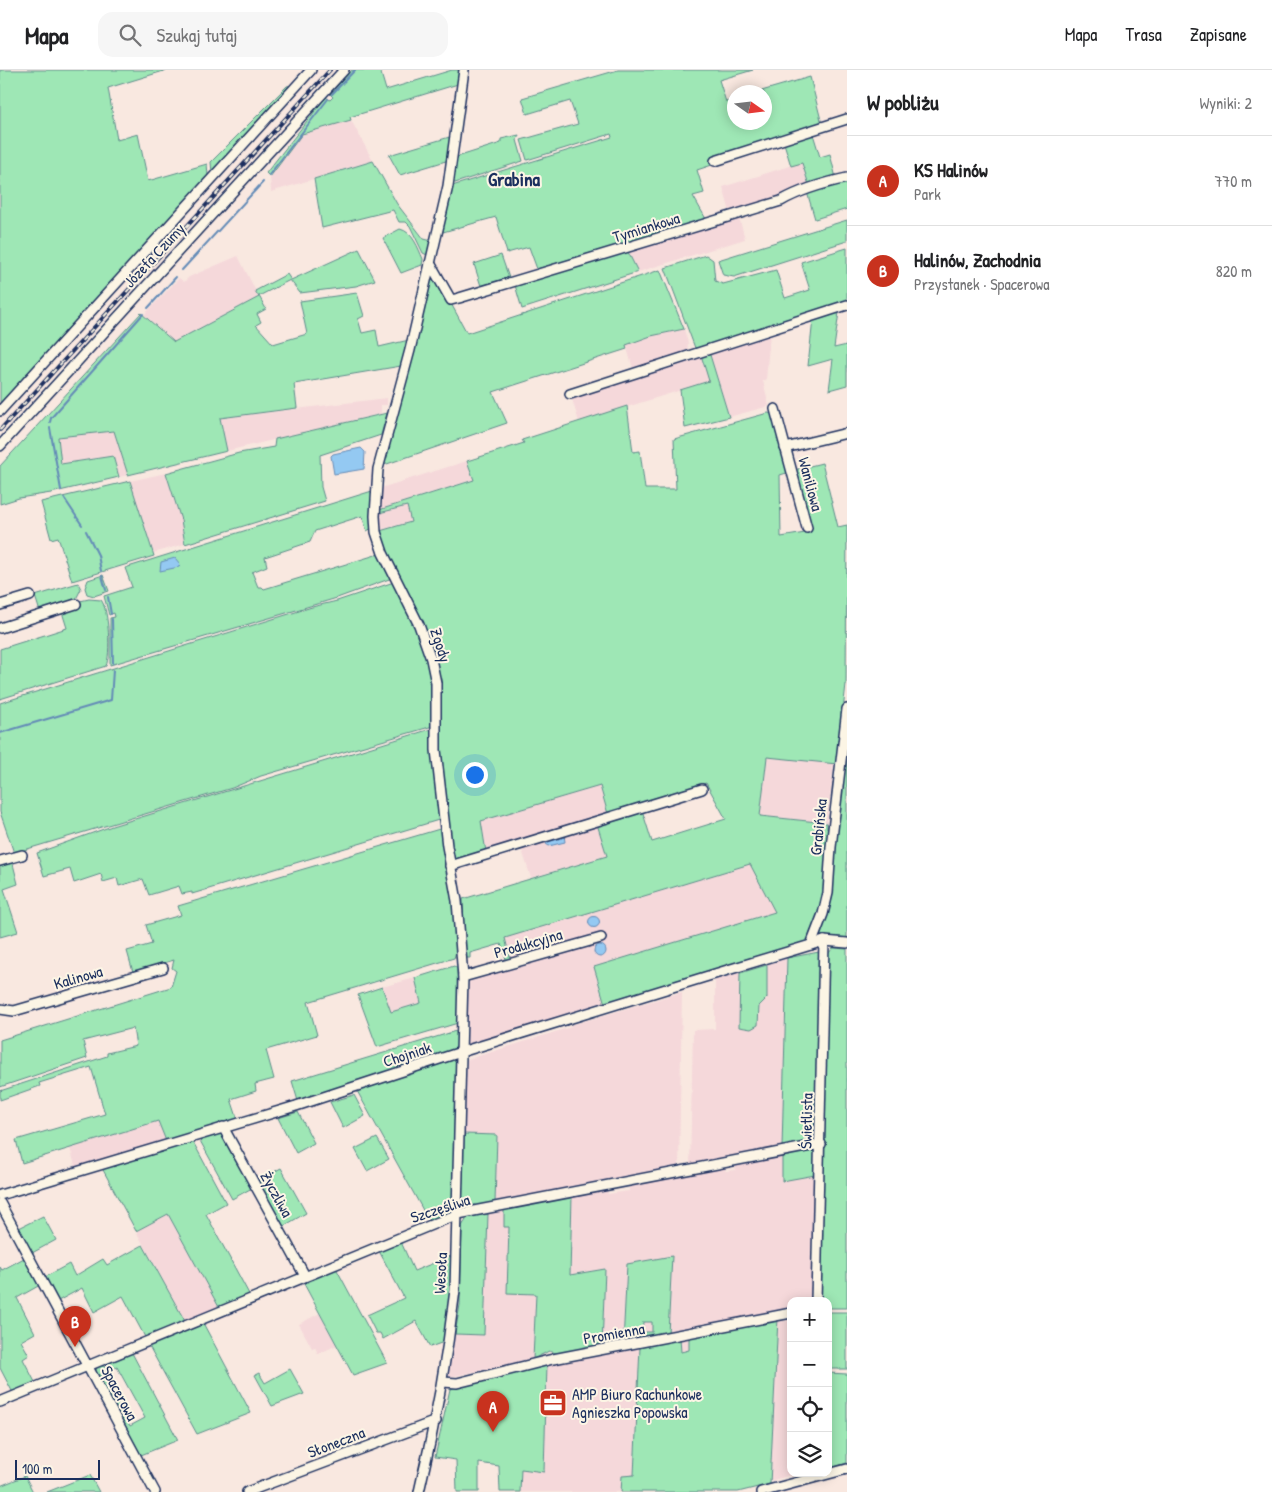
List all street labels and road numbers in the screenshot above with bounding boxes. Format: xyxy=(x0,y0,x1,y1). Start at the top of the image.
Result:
street label: Tymiankowa xyxy=(610,206,682,248)
street label: Józefa Czumy xyxy=(118,218,190,292)
street label: Waniliowa xyxy=(793,455,829,513)
street label: Zgody xyxy=(425,625,457,665)
street label: Grabińska xyxy=(804,798,832,856)
street label: Produkcyjna xyxy=(491,923,565,963)
street label: Kalinowa xyxy=(51,960,105,994)
street label: Chojniak xyxy=(380,1036,434,1072)
street label: Świetlista xyxy=(795,1093,817,1149)
street label: Życzliwa xyxy=(255,1167,299,1221)
street label: Szczęśliwa xyxy=(407,1188,473,1228)
street label: Wesoła xyxy=(428,1252,452,1294)
street label: Promienna xyxy=(582,1317,646,1349)
street label: Spacerowa xyxy=(96,1362,144,1424)
street label: Słoneczna xyxy=(304,1421,368,1463)

